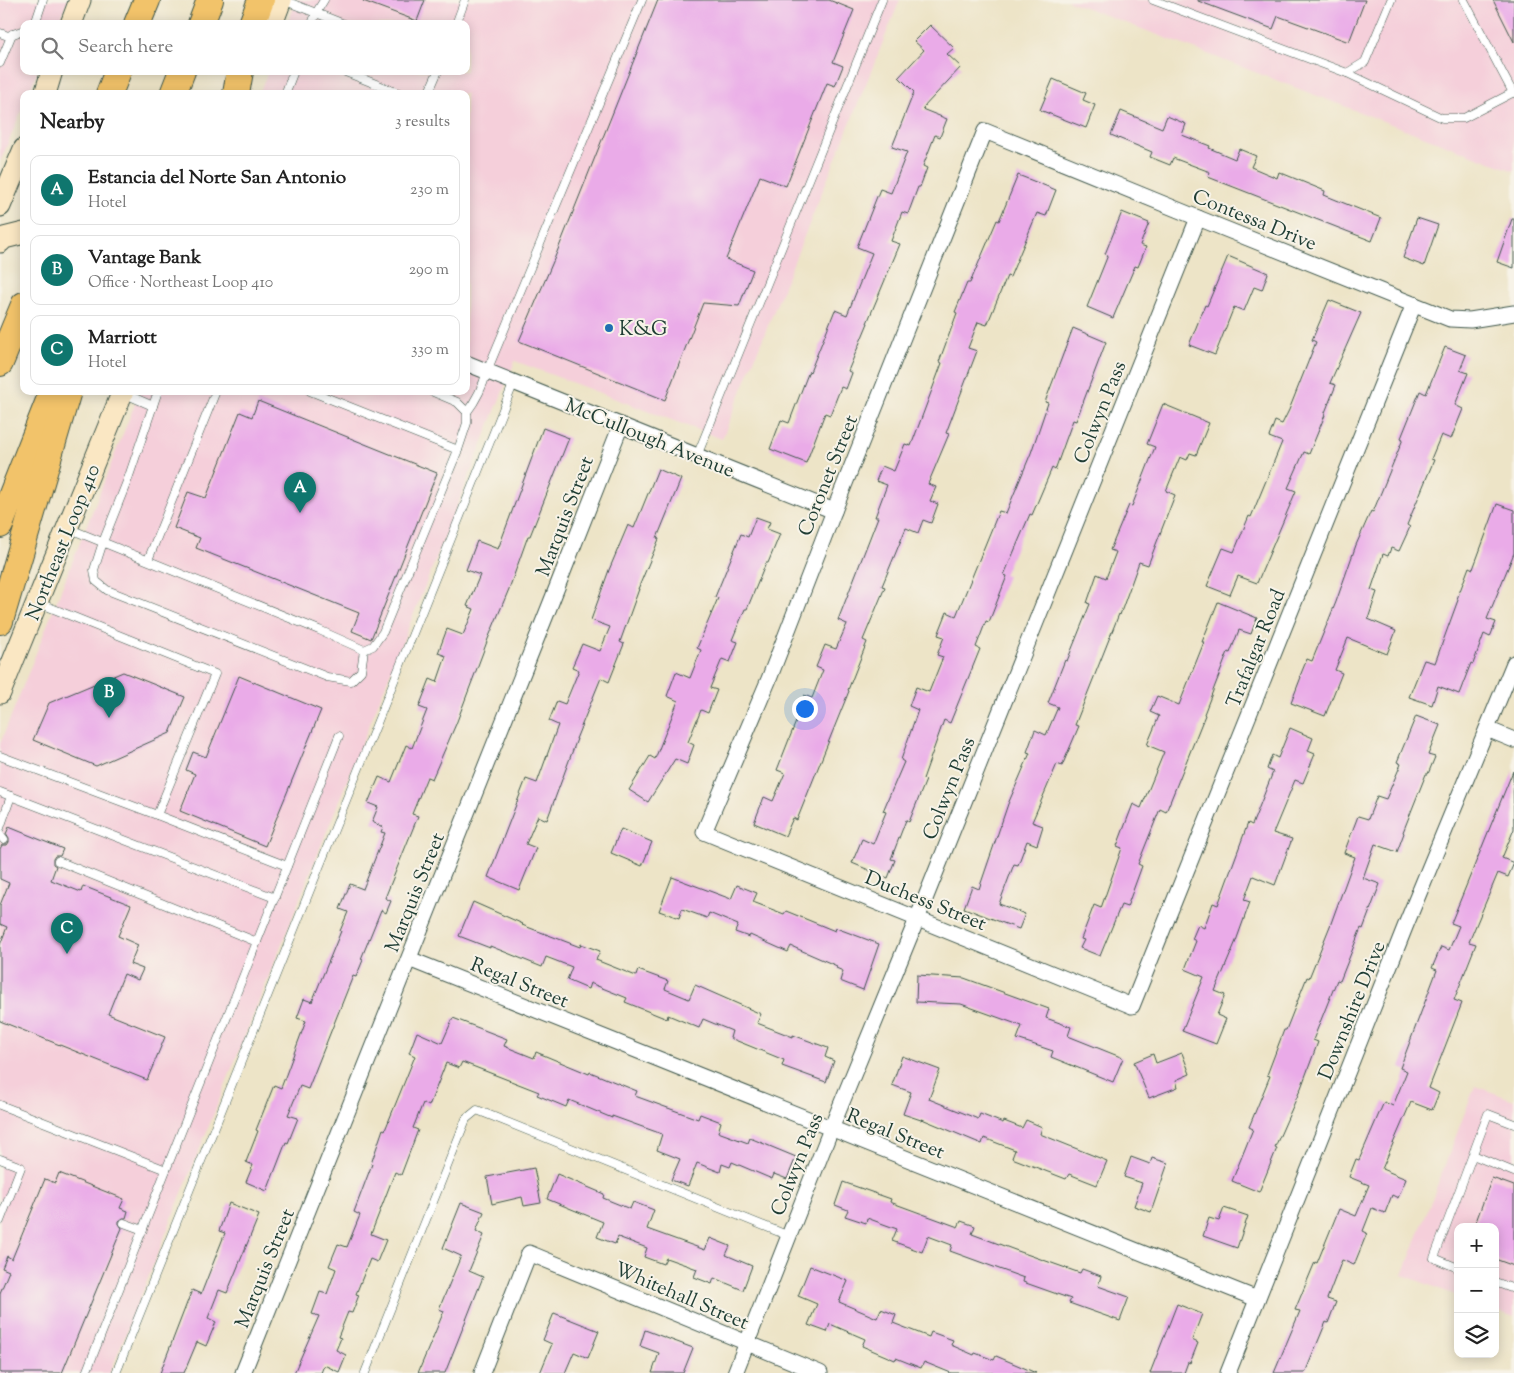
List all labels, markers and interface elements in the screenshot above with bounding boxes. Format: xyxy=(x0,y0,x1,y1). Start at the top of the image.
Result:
search box xyxy=(20,20,470,75)
icon: search xyxy=(38,34,66,62)
text: Search here xyxy=(78,34,173,61)
text: Nearby xyxy=(40,108,105,138)
text: 3 results xyxy=(395,111,450,134)
text: Estancia del Norte San Antonio xyxy=(88,165,346,192)
text: A xyxy=(51,179,64,202)
text: 230 m xyxy=(410,179,449,202)
street label: Contessa Drive xyxy=(1188,183,1321,259)
text: Hotel xyxy=(88,192,127,215)
text: Vantage Bank xyxy=(88,245,201,272)
text: B xyxy=(52,259,62,282)
text: 290 m xyxy=(409,259,449,282)
text: Office · Northeast Loop 410 xyxy=(88,272,273,295)
place label: K&G xyxy=(619,316,667,345)
marker: K&G xyxy=(603,322,615,334)
text: Marriott xyxy=(88,325,157,352)
text: C xyxy=(51,339,63,362)
text: 330 m xyxy=(411,339,449,362)
text: Hotel xyxy=(88,352,127,375)
street label: Colwyn Pass xyxy=(1068,357,1135,469)
street label: McCullough Avenue xyxy=(560,392,738,487)
street label: Coronet Street xyxy=(792,411,867,541)
street label: Marquis Street xyxy=(530,452,603,581)
street label: Northeast Loop 410 xyxy=(20,460,109,625)
pin: A xyxy=(284,472,316,513)
street label: Trafalgar Road xyxy=(1220,585,1294,713)
pin: B xyxy=(93,677,125,718)
your location xyxy=(792,696,818,722)
street label: Colwyn Pass xyxy=(917,733,984,845)
street label: Marquis Street xyxy=(379,829,454,957)
street label: Duchess Street xyxy=(860,865,990,940)
pin: C xyxy=(51,913,83,954)
street label: Downshire Drive xyxy=(1312,937,1394,1085)
street label: Regal Street xyxy=(466,951,573,1017)
street label: Regal Street xyxy=(842,1102,949,1168)
street label: Colwyn Pass xyxy=(765,1109,832,1221)
street label: Marquis Street xyxy=(229,1205,304,1333)
map controls xyxy=(1454,1223,1499,1358)
button: + xyxy=(1454,1223,1499,1268)
street label: Whitehall Street xyxy=(609,1256,753,1339)
button: − xyxy=(1454,1268,1499,1313)
button: layers xyxy=(1454,1313,1499,1358)

